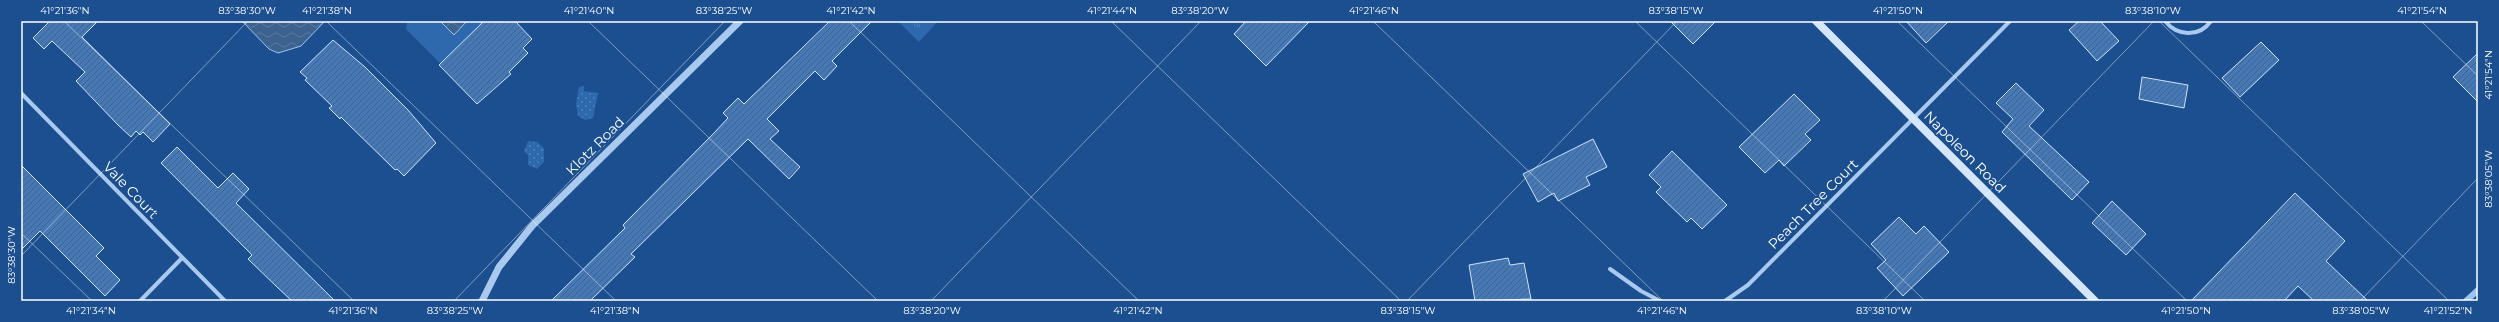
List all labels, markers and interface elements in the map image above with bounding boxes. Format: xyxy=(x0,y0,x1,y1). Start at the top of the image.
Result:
text: 41°21'36"N xyxy=(40,4,90,17)
text: 83°38'30"W xyxy=(218,4,276,17)
text: 41°21'38"N xyxy=(302,4,352,17)
text: 41°21'40"N xyxy=(564,4,614,17)
text: 83°38'25"W xyxy=(696,4,752,17)
text: 41°21'42"N xyxy=(826,4,876,17)
text: 41°21'44"N xyxy=(1087,4,1137,17)
text: 83°38'20"W xyxy=(1171,4,1229,17)
text: 41°21'46"N xyxy=(1349,4,1399,17)
text: 83°38'15"W xyxy=(1649,4,1703,17)
text: 41°21'50"N xyxy=(1873,4,1923,17)
text: 83°38'10"W xyxy=(2125,4,2181,17)
text: 41°21'54"N xyxy=(2397,4,2447,17)
text: 41°21'54"N xyxy=(2482,50,2495,100)
street label: Napoleon Road xyxy=(1920,107,2010,197)
street label: Klotz Road xyxy=(562,113,628,179)
text: 83°38'05"W xyxy=(2482,150,2495,208)
street label: Peach Tree Court xyxy=(1764,155,1862,253)
street label: Vale Court xyxy=(99,158,163,223)
text: 83°38'30"W xyxy=(5,226,18,284)
text: 41°21'34"N xyxy=(66,304,116,317)
text: 41°21'36"N xyxy=(328,304,378,317)
text: 83°38'25"W xyxy=(427,304,483,317)
text: 41°21'38"N xyxy=(590,304,640,317)
text: 83°38'20"W xyxy=(903,304,961,317)
text: 41°21'42"N xyxy=(1113,304,1163,317)
text: 83°38'15"W xyxy=(1381,304,1435,317)
text: 41°21'46"N xyxy=(1637,304,1687,317)
text: 83°38'10"W xyxy=(1856,304,1912,317)
text: 41°21'50"N xyxy=(2161,304,2211,317)
text: 83°38'05"W xyxy=(2332,304,2390,317)
text: 41°21'52"N xyxy=(2424,304,2473,317)

